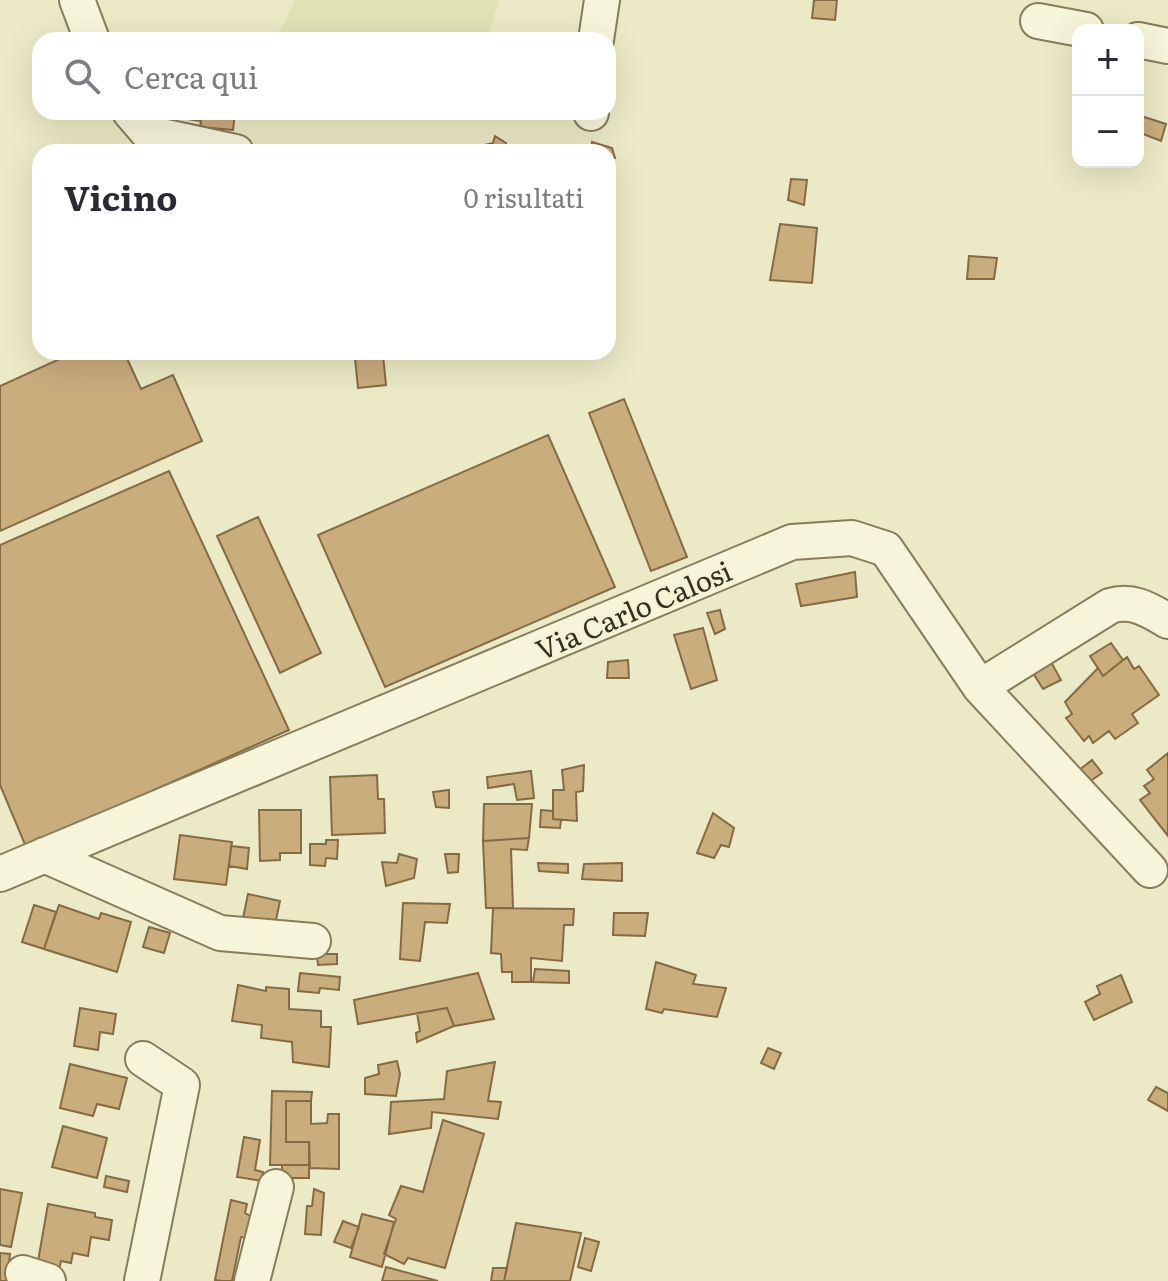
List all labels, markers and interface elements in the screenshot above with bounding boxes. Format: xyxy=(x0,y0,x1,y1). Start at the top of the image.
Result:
map controls xyxy=(1072,24,1144,168)
button: + xyxy=(1072,24,1144,96)
search box xyxy=(32,32,616,120)
icon: search xyxy=(60,54,104,98)
text: Cerca qui xyxy=(124,54,258,98)
button: − xyxy=(1072,96,1144,168)
text: Vicino xyxy=(64,171,177,221)
text: 0 risultati xyxy=(464,177,584,216)
street label: Via Carlo Calosi xyxy=(528,549,738,669)

